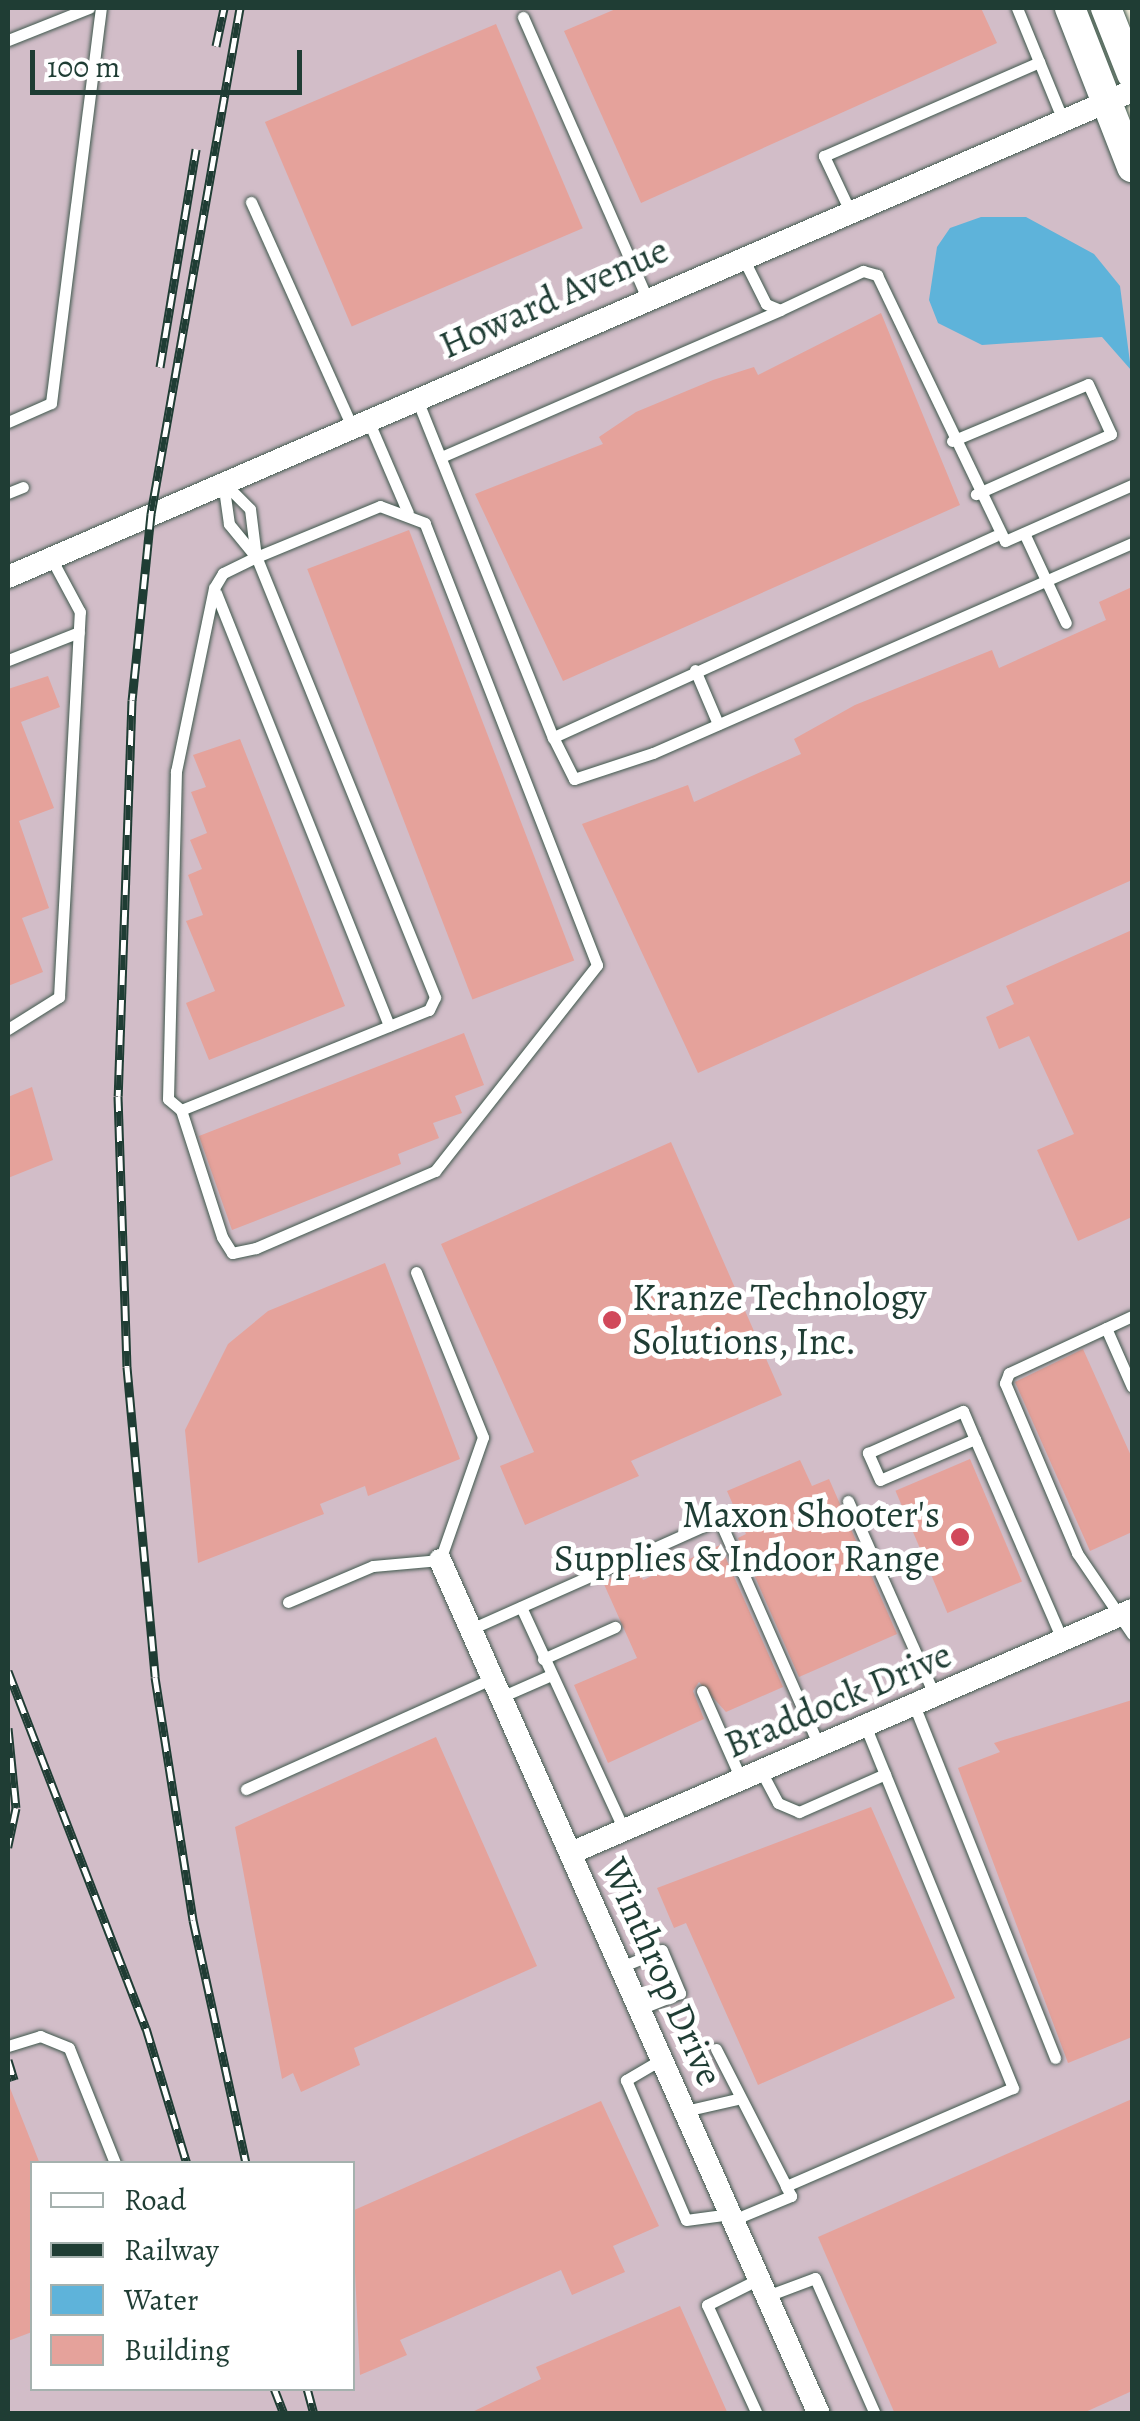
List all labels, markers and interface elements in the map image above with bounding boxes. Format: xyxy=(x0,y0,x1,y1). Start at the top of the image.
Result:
scale bar xyxy=(35,30,308,92)
text: 100 m xyxy=(47,47,120,87)
street label: Howard Avenue xyxy=(433,227,675,369)
place label: Kranze Technology Solutions, Inc. xyxy=(632,1275,926,1365)
marker: Kranze Technology Solutions, Inc. xyxy=(601,1309,623,1331)
place label: Maxon Shooter's Supplies & Indoor Range xyxy=(554,1492,940,1582)
marker: Maxon Shooter's Supplies & Indoor Range xyxy=(949,1526,971,1548)
street label: Braddock Drive xyxy=(718,1632,958,1768)
street label: Winthrop Drive xyxy=(591,1851,733,2093)
legend xyxy=(30,2161,355,2391)
text: Road xyxy=(124,2180,186,2220)
text: Railway xyxy=(124,2230,219,2270)
text: Water xyxy=(124,2280,198,2320)
text: Building xyxy=(124,2330,230,2370)

